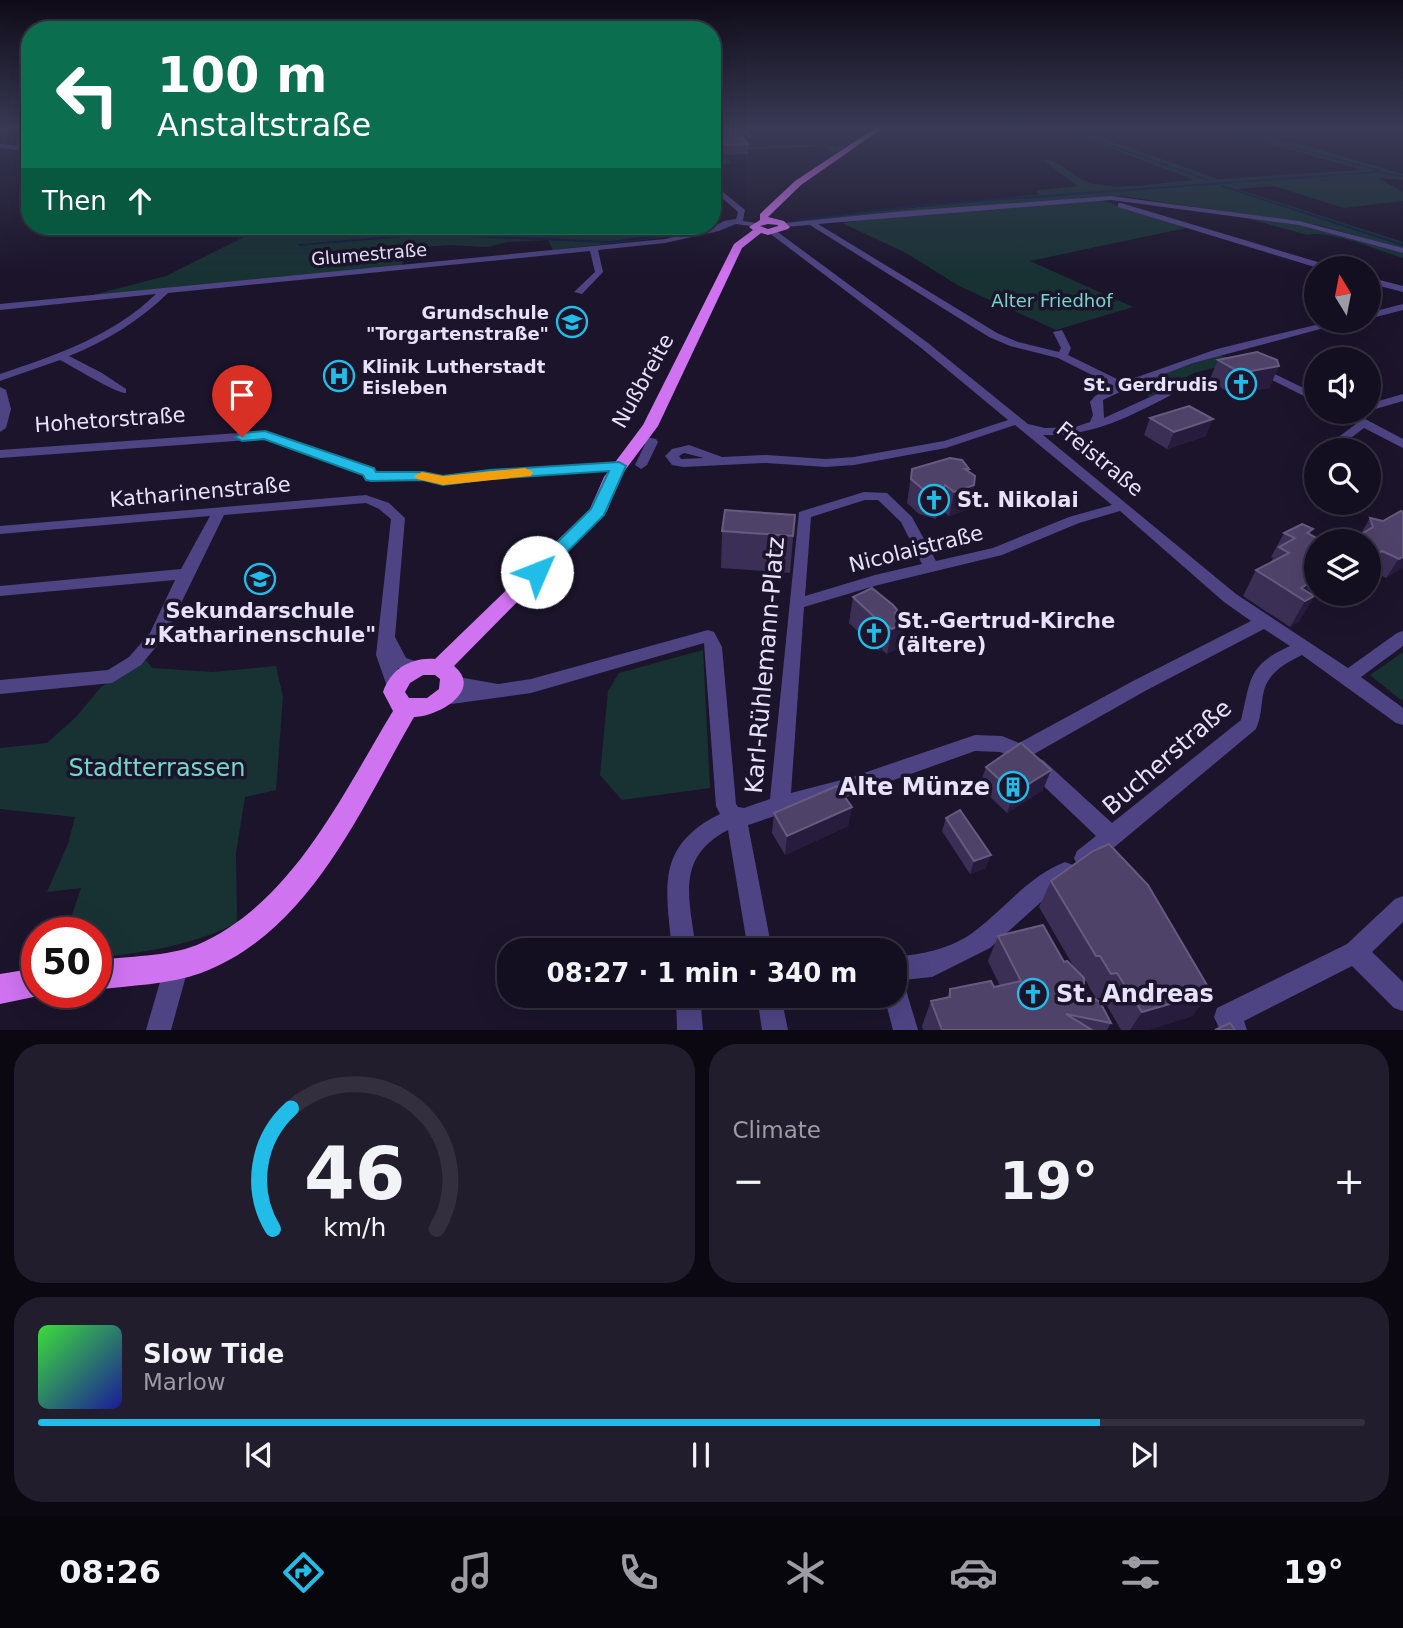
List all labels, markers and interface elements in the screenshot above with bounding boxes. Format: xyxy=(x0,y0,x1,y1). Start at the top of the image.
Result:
text: 100 m xyxy=(157,47,327,104)
icon: left xyxy=(42,49,133,140)
text: Anstaltstraße xyxy=(157,106,371,144)
icon: ahead xyxy=(121,182,159,220)
text: Then xyxy=(42,186,107,216)
street label: Glumestraße xyxy=(310,238,428,270)
north arrow xyxy=(1304,256,1381,332)
map controls xyxy=(1304,256,1381,606)
park label: Alter Friedhof xyxy=(991,290,1113,311)
place label: Grundschule "Torgartenstraße" xyxy=(366,302,549,344)
school or university icon: Grundschule "Torgartenstraße" xyxy=(555,305,589,339)
street label: Nußbreite xyxy=(607,330,679,432)
button: sound xyxy=(1304,347,1381,424)
place label: Klinik Lutherstadt Eisleben xyxy=(362,356,546,398)
hospital icon: Klinik Lutherstadt Eisleben xyxy=(322,359,356,393)
pin xyxy=(212,365,272,437)
church icon: St. Gerdrudis xyxy=(1224,367,1258,401)
place label: St. Gerdrudis xyxy=(1083,374,1218,395)
icon: arrive xyxy=(223,376,261,414)
street label: Hohetorstraße xyxy=(34,403,186,437)
street label: Freistraße xyxy=(1052,417,1148,501)
button: search xyxy=(1304,438,1381,515)
street label: Katharinenstraße xyxy=(109,472,291,512)
church icon: St. Nikolai xyxy=(917,483,951,517)
place label: St. Nikolai xyxy=(957,488,1079,512)
street label: Nicolaistraße xyxy=(846,521,986,577)
button: layers xyxy=(1304,529,1381,606)
position arrow xyxy=(500,535,574,609)
street label: Karl-Rühlemann-Platz xyxy=(740,535,790,795)
school or university icon: Sekundarschule „Katharinenschule" xyxy=(243,562,277,596)
place label: Sekundarschule „Katharinenschule" xyxy=(144,599,376,647)
place label: St.-Gertrud-Kirche (ältere) xyxy=(897,609,1115,657)
church icon: St.-Gertrud-Kirche (ältere) xyxy=(857,616,891,650)
street label: Bucherstraße xyxy=(1097,694,1237,820)
park label: Stadtterrassen xyxy=(68,754,246,782)
building icon: Alte Münze xyxy=(996,770,1030,804)
place label: Alte Münze xyxy=(839,773,990,801)
speed limit sign: 50 xyxy=(21,917,112,1008)
text: 08:27 · 1 min · 340 m xyxy=(547,958,857,988)
church icon: St. Andreas xyxy=(1016,977,1050,1011)
place label: St. Andreas xyxy=(1056,980,1214,1008)
text: Climate xyxy=(733,1117,821,1143)
text: 46 xyxy=(304,1132,405,1217)
text: 19° xyxy=(1000,1151,1098,1211)
text: − xyxy=(733,1159,764,1203)
text: + xyxy=(1333,1159,1365,1203)
text: km/h xyxy=(323,1213,386,1242)
text: Slow Tide xyxy=(143,1339,284,1369)
text: Marlow xyxy=(143,1369,226,1395)
icon: previous xyxy=(240,1436,278,1474)
icon: pause xyxy=(682,1436,720,1474)
icon: next xyxy=(1125,1436,1163,1474)
icon: directions xyxy=(279,1548,328,1597)
icon: music xyxy=(447,1548,496,1597)
icon: phone xyxy=(614,1548,663,1597)
icon: climate xyxy=(781,1548,830,1597)
icon: car xyxy=(949,1548,998,1597)
icon: filters xyxy=(1116,1548,1165,1597)
text: 08:26 xyxy=(59,1553,161,1591)
text: 19° xyxy=(1283,1553,1344,1591)

